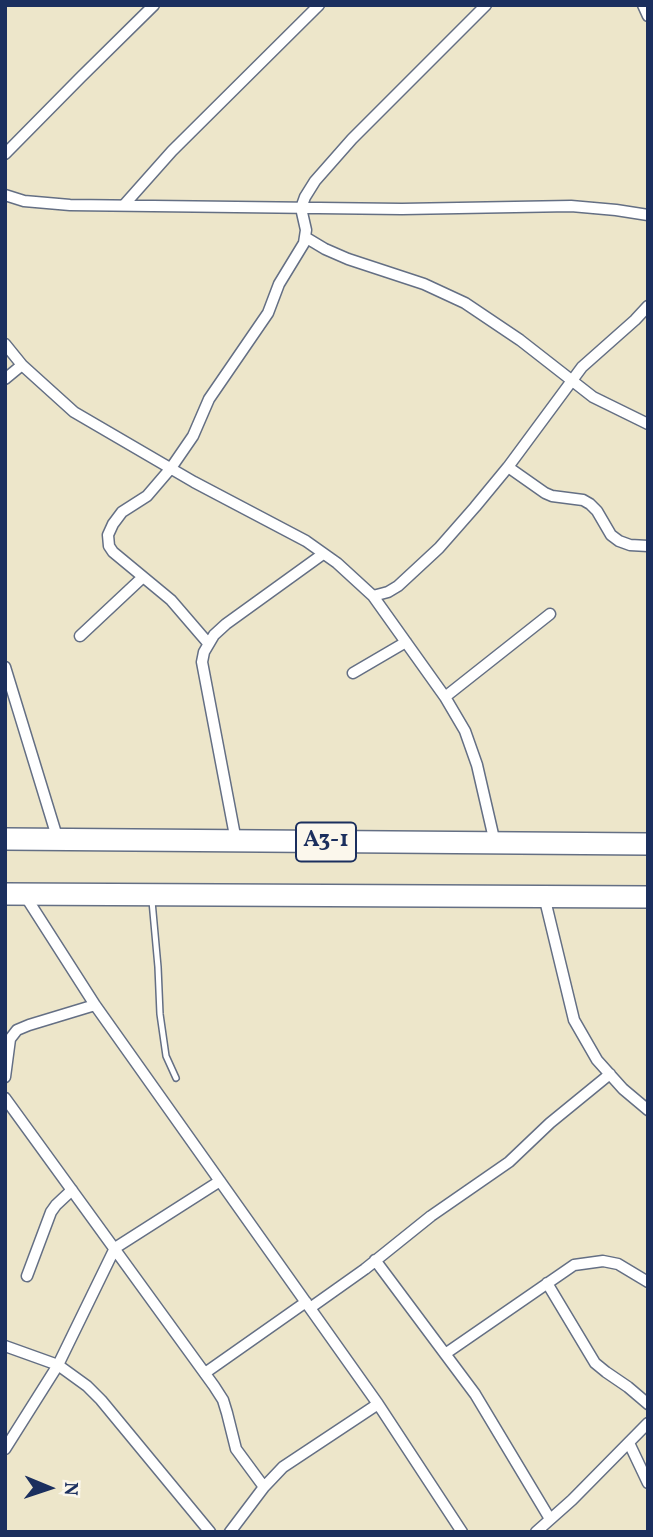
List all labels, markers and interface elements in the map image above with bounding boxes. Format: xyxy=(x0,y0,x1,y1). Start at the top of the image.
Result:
road number: A3-1 xyxy=(296,822,356,862)
north arrow xyxy=(14,1453,84,1523)
text: N xyxy=(57,1481,83,1496)

